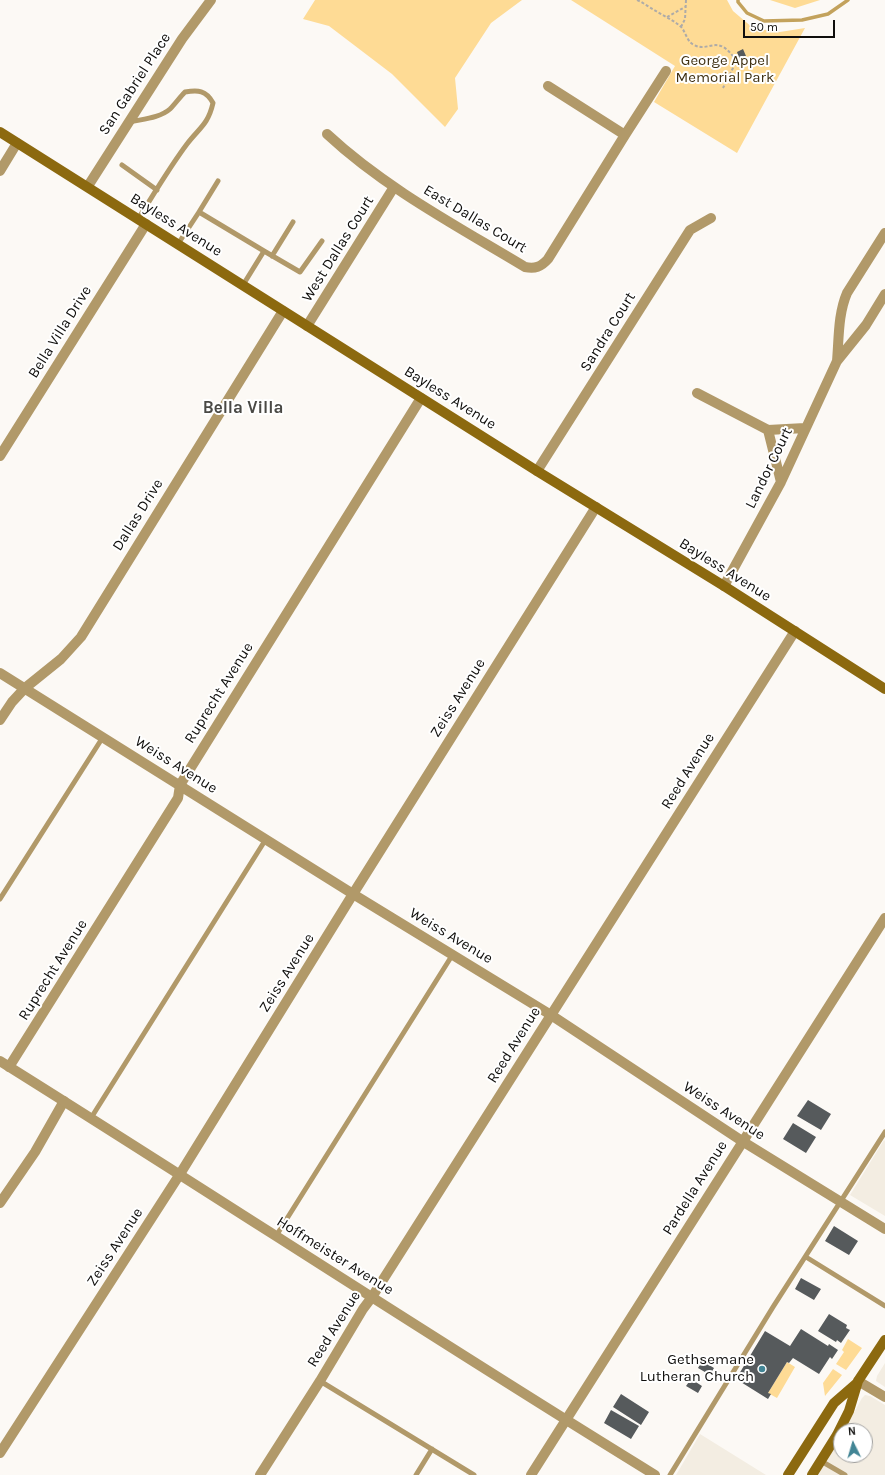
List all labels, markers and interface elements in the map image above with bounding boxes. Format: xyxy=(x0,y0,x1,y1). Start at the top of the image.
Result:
scale bar xyxy=(745,12,837,38)
text: 50 m xyxy=(750,20,778,34)
street label: San Gabriel Place xyxy=(95,29,175,139)
park label: George Appel Memorial Park xyxy=(676,52,774,87)
street label: East Dallas Court xyxy=(420,181,530,257)
street label: Bayless Avenue xyxy=(127,190,225,260)
street label: West Dallas Court xyxy=(298,193,378,305)
street label: Bella Villa Drive xyxy=(24,283,96,381)
street label: Sandra Court xyxy=(577,289,639,375)
street label: Bayless Avenue xyxy=(401,363,499,433)
district label: Bella Villa xyxy=(203,398,283,418)
street label: Landor Court xyxy=(742,425,796,511)
street label: Dallas Drive xyxy=(109,476,167,554)
street label: Bayless Avenue xyxy=(676,535,774,605)
street label: Ruprecht Avenue xyxy=(181,639,257,747)
street label: Zeiss Avenue xyxy=(427,655,489,741)
street label: Reed Avenue xyxy=(657,730,719,812)
street label: Weiss Avenue xyxy=(131,733,221,797)
street label: Weiss Avenue xyxy=(406,904,496,968)
street label: Ruprecht Avenue xyxy=(15,916,91,1024)
street label: Zeiss Avenue xyxy=(256,930,318,1016)
street label: Reed Avenue xyxy=(483,1004,545,1086)
street label: Weiss Avenue xyxy=(680,1078,768,1144)
street label: Pardella Avenue xyxy=(659,1137,731,1239)
street label: Zeiss Avenue xyxy=(83,1204,147,1290)
street label: Hoffmeister Avenue xyxy=(273,1213,397,1299)
street label: Reed Avenue xyxy=(303,1288,365,1370)
place label: Gethsemane Lutheran Church xyxy=(640,1351,754,1386)
marker: Gethsemane Lutheran Church xyxy=(757,1364,767,1374)
north arrow xyxy=(833,1423,873,1463)
text: N xyxy=(847,1425,856,1438)

